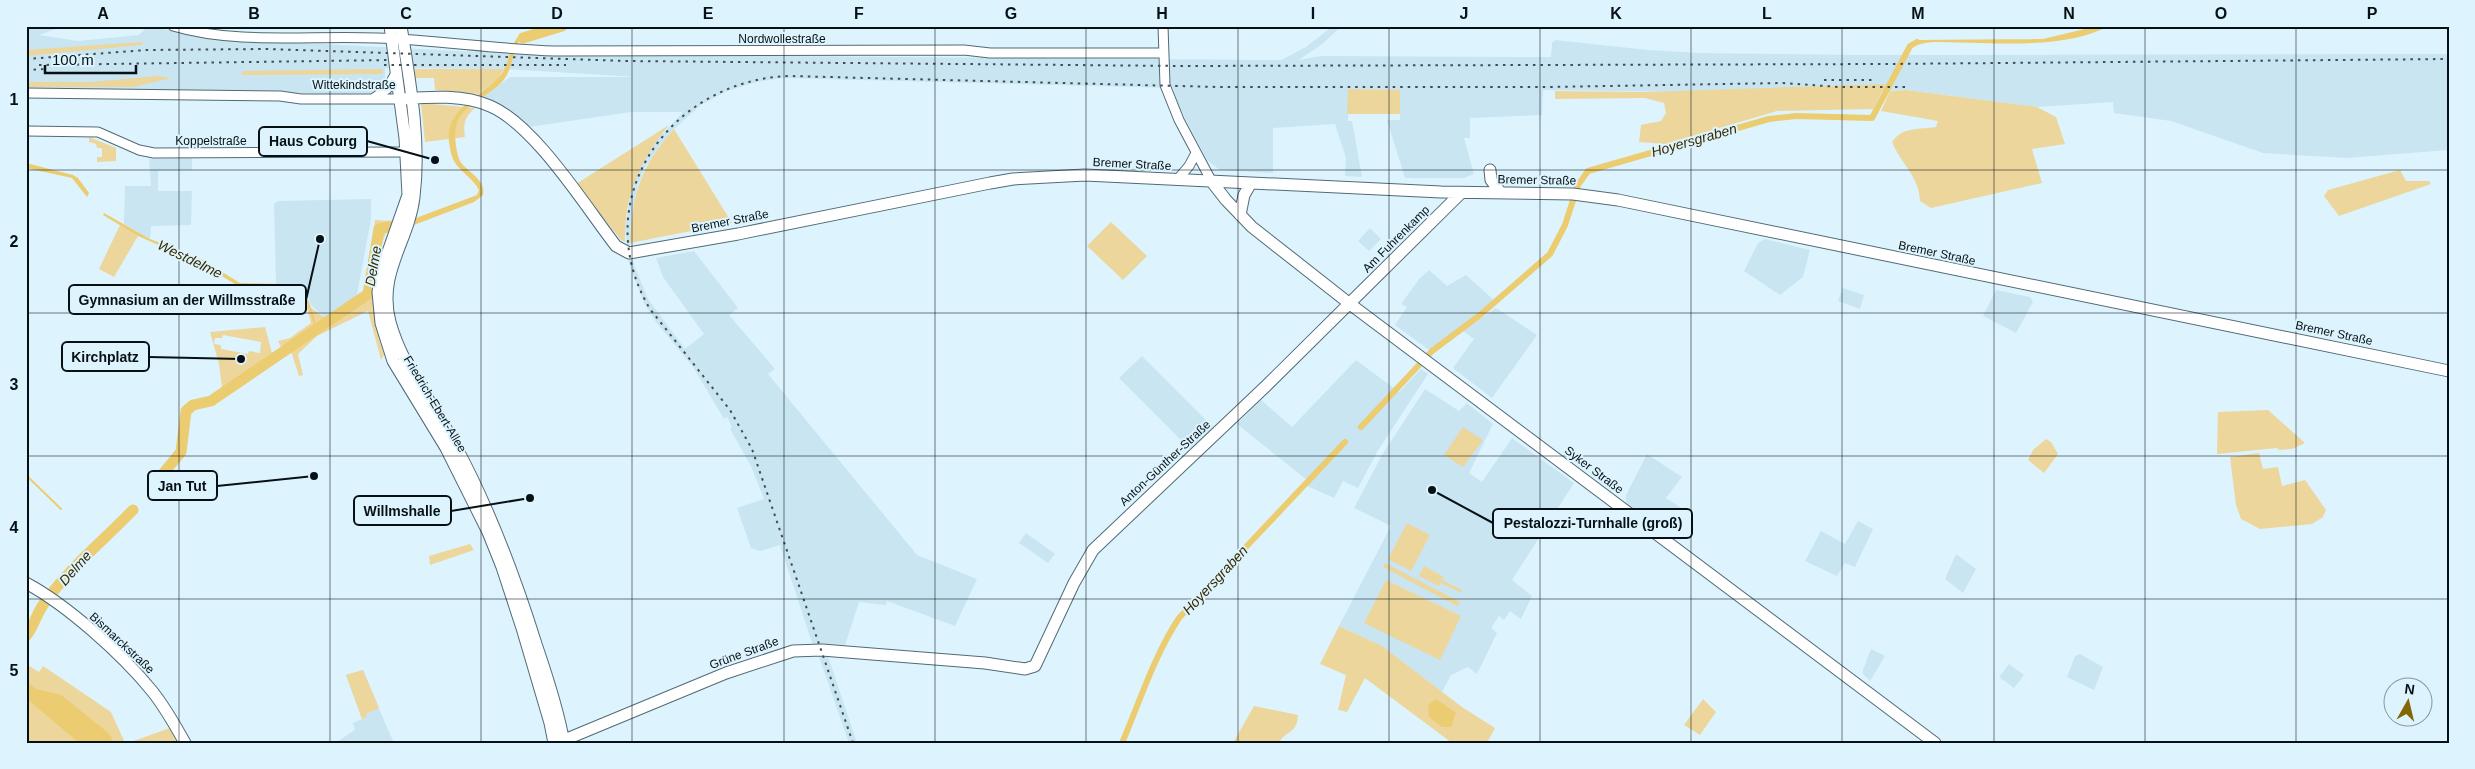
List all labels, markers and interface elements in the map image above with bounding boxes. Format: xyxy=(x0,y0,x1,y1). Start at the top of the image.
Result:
text: A xyxy=(97,5,109,22)
text: B xyxy=(248,5,260,22)
text: C xyxy=(400,5,412,22)
text: D xyxy=(551,5,563,22)
text: E xyxy=(703,5,714,22)
text: F xyxy=(854,5,864,22)
text: G xyxy=(1005,5,1017,22)
text: H xyxy=(1156,5,1168,22)
text: I xyxy=(1311,5,1315,22)
text: J xyxy=(1460,5,1468,22)
text: K xyxy=(1610,5,1622,22)
text: L xyxy=(1762,5,1772,22)
text: M xyxy=(1911,5,1925,22)
text: N xyxy=(2063,5,2075,22)
text: O xyxy=(2215,5,2227,22)
text: P xyxy=(2367,5,2378,22)
street label: Nordwollestraße xyxy=(738,32,826,46)
scale bar xyxy=(45,42,136,74)
text: 100 m xyxy=(52,51,94,68)
street label: Wittekindstraße xyxy=(312,78,396,92)
text: 1 xyxy=(10,91,19,108)
water label: Hoyersgraben xyxy=(1650,120,1739,160)
callout: Haus Coburg xyxy=(259,127,367,156)
text: Haus Coburg xyxy=(269,133,357,149)
street label: Koppelstraße xyxy=(175,134,247,148)
street label: Bremer Straße xyxy=(1092,155,1172,173)
street label: Bremer Straße xyxy=(1498,172,1577,188)
street label: Am Fuhrenkamp xyxy=(1360,202,1433,275)
street label: Bremer Straße xyxy=(690,207,770,235)
text: 2 xyxy=(10,233,19,250)
water label: Westdelme xyxy=(155,237,225,282)
street label: Bremer Straße xyxy=(1897,238,1977,268)
water label: Delme xyxy=(362,244,384,287)
callout: Gymnasium an der Willmsstraße xyxy=(69,285,306,314)
text: Gymnasium an der Willmsstraße xyxy=(79,292,296,308)
street label: Bremer Straße xyxy=(2294,318,2374,348)
callout: Kirchplatz xyxy=(62,342,149,371)
text: Kirchplatz xyxy=(71,349,139,365)
street label: Friedrich-Ebert-Allee xyxy=(401,353,470,455)
text: 3 xyxy=(10,376,19,393)
street label: Anton-Günther-Straße xyxy=(1117,417,1213,509)
street label: Syker Straße xyxy=(1562,443,1626,497)
callout: Jan Tut xyxy=(148,471,217,500)
text: Jan Tut xyxy=(158,478,207,494)
callout: Willmshalle xyxy=(354,496,451,525)
text: Willmshalle xyxy=(364,503,441,519)
callout: Pestalozzi-Turnhalle (groß) xyxy=(1493,509,1692,538)
text: Pestalozzi-Turnhalle (groß) xyxy=(1504,515,1682,531)
text: 4 xyxy=(10,519,19,536)
water label: Hoyersgraben xyxy=(1179,542,1251,618)
water label: Delme xyxy=(56,547,95,588)
street label: Bismarckstraße xyxy=(87,609,157,677)
street label: Grüne Straße xyxy=(707,634,781,672)
text: 5 xyxy=(10,662,19,679)
north arrow xyxy=(2382,676,2432,726)
text: N xyxy=(2404,680,2416,698)

